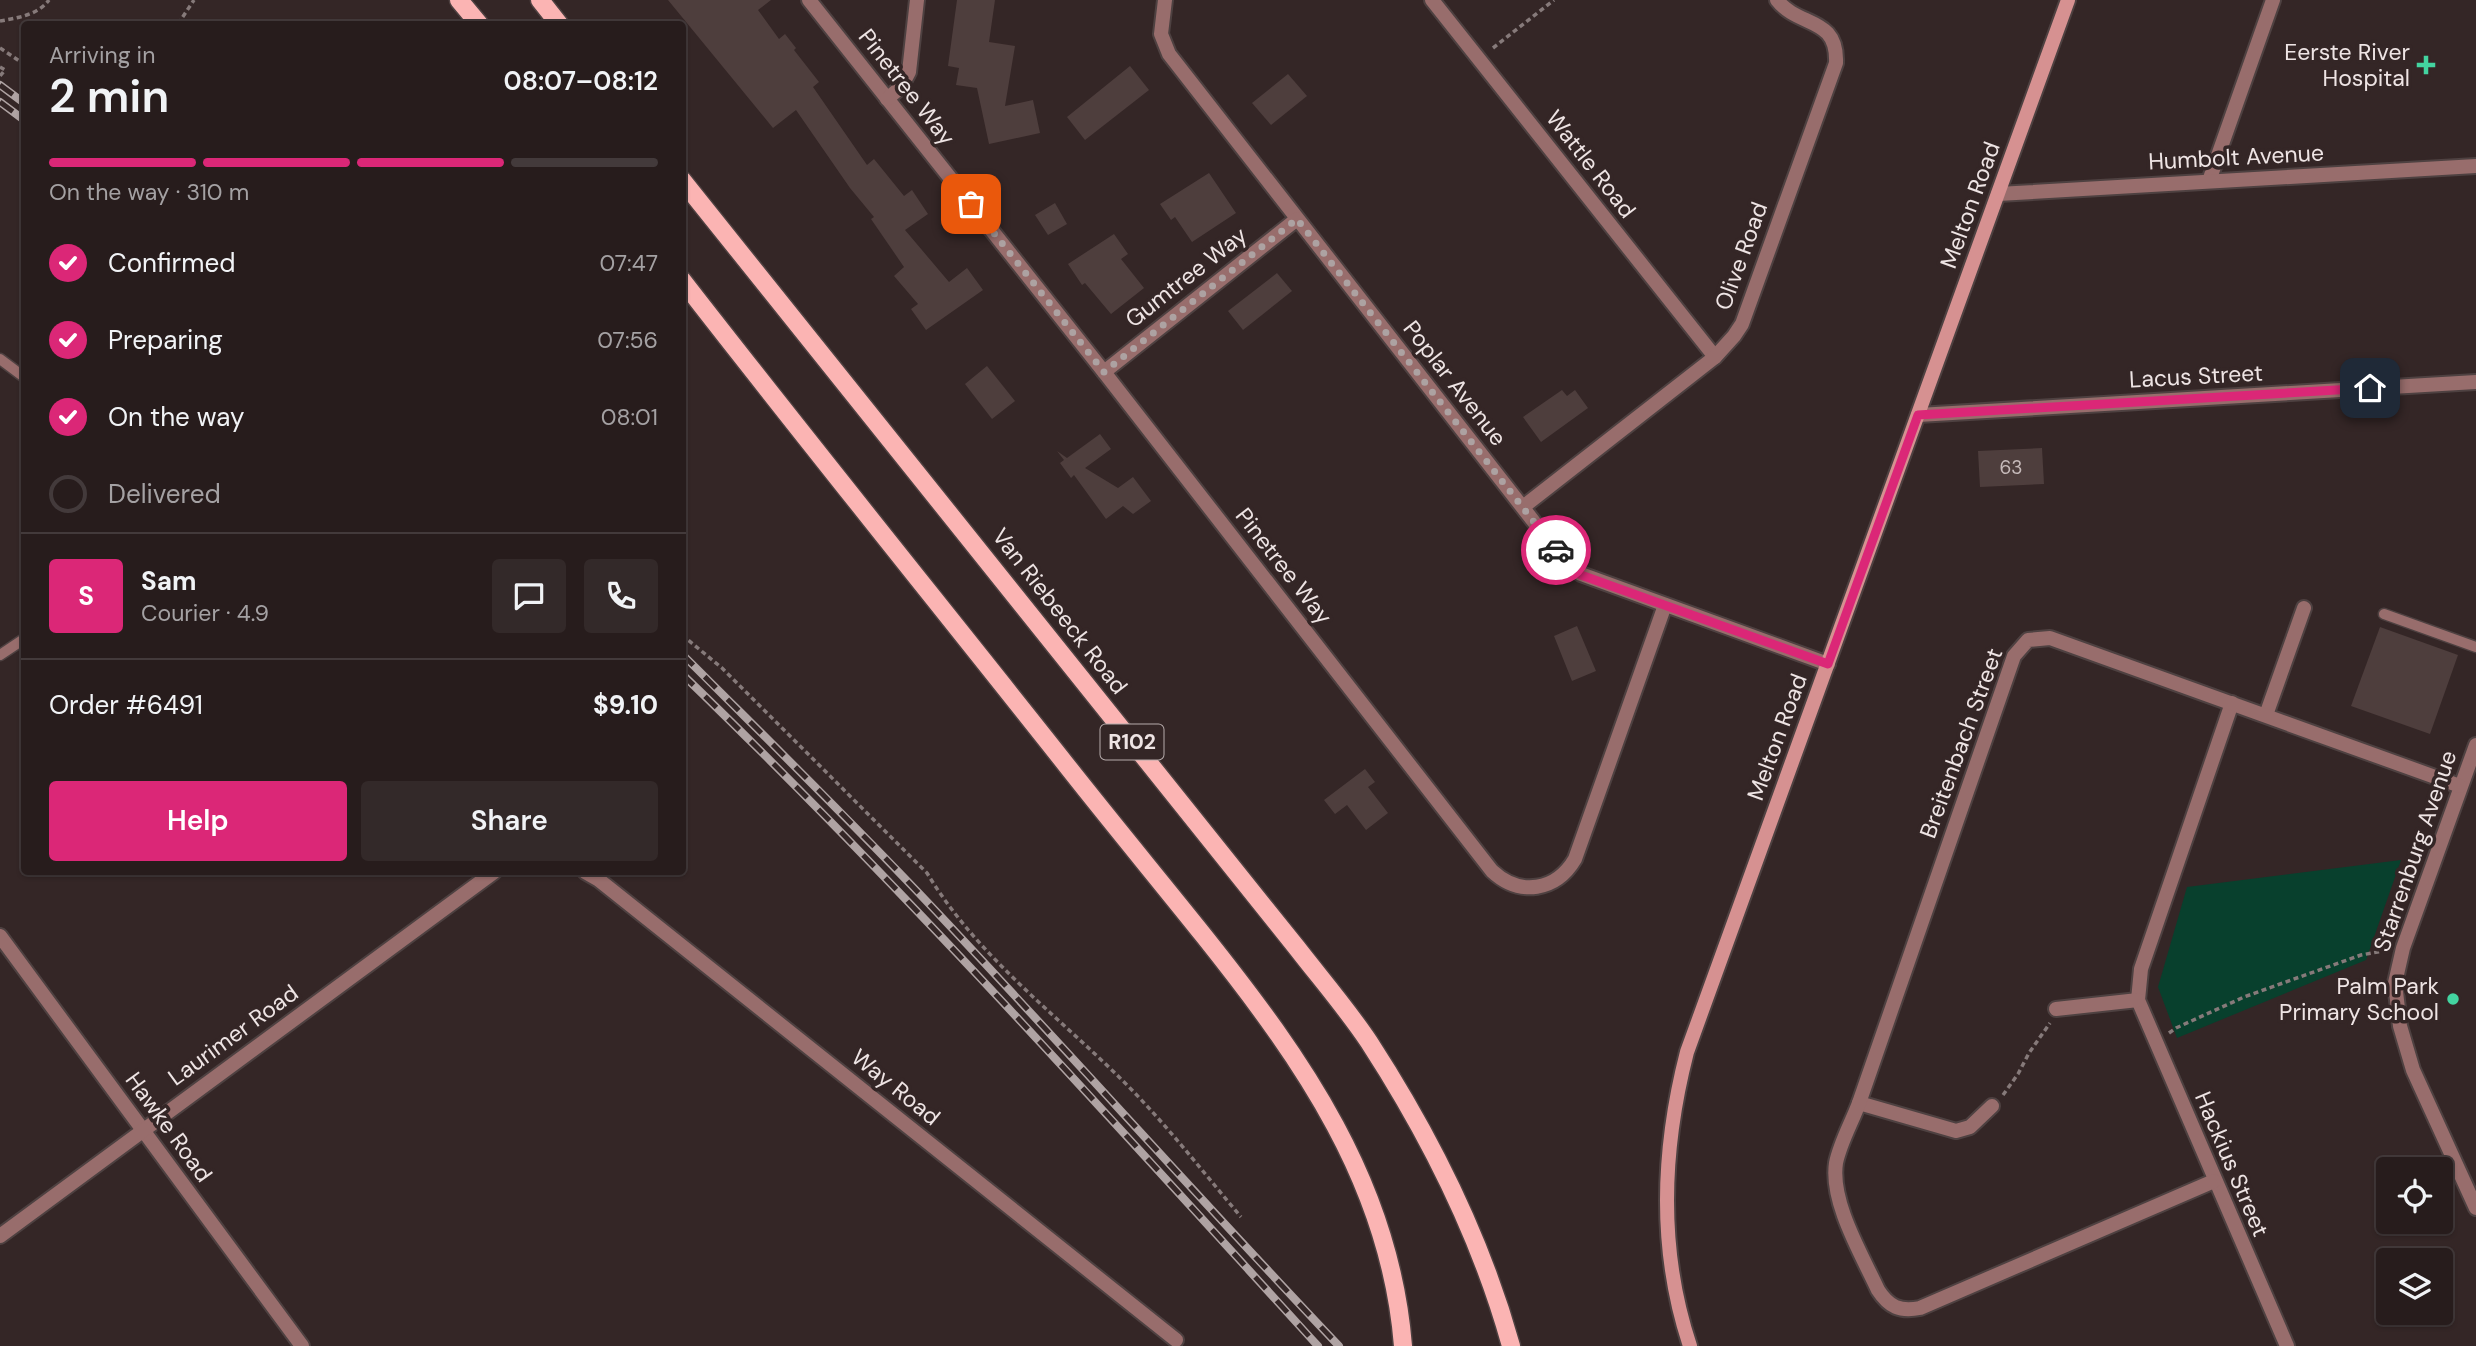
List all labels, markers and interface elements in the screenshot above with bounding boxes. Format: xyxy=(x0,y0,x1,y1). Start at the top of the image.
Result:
street label: Pinetree Way xyxy=(852,23,962,152)
place label: Eerste River Hospital xyxy=(2284,37,2410,93)
text: Arriving in xyxy=(49,40,155,70)
marker: Eerste River Hospital xyxy=(2416,55,2436,75)
text: 08:07–08:12 xyxy=(503,64,658,98)
text: 2 min xyxy=(49,66,169,126)
street label: Wattle Road xyxy=(1539,104,1643,224)
street label: Humbolt Avenue xyxy=(2147,137,2325,177)
street label: Melton Road xyxy=(1933,138,2007,272)
pin xyxy=(941,174,1001,234)
text: On the way · 310 m xyxy=(49,177,249,207)
icon: bag xyxy=(952,185,990,223)
street label: Olive Road xyxy=(1708,198,1774,314)
street label: Gumtree Way xyxy=(1119,220,1253,334)
icon: check xyxy=(49,244,87,282)
text: Confirmed xyxy=(108,246,235,280)
text: 07:47 xyxy=(599,248,658,278)
street label: Poplar Avenue xyxy=(1397,314,1513,452)
icon: check xyxy=(49,321,87,359)
text: Preparing xyxy=(108,323,223,357)
text: 07:56 xyxy=(597,325,658,355)
street label: Lacus Street xyxy=(2128,358,2264,394)
pin xyxy=(2340,358,2400,418)
icon: home xyxy=(2351,369,2389,407)
icon: check xyxy=(49,398,87,436)
text: On the way xyxy=(108,400,244,434)
text: 08:01 xyxy=(601,402,658,432)
house number: 63 xyxy=(1999,455,2023,480)
text: Delivered xyxy=(108,477,221,511)
street label: Pinetree Way xyxy=(1229,502,1339,631)
courier xyxy=(1521,515,1591,585)
street label: Van Riebeeck Road xyxy=(986,522,1134,700)
icon: car xyxy=(1537,531,1575,569)
button: chat xyxy=(492,559,566,633)
button: phone xyxy=(584,559,658,633)
text: Sam xyxy=(141,564,196,598)
text: S xyxy=(78,579,94,613)
text: Courier · 4.9 xyxy=(141,598,269,628)
street label: Breitenbach Street xyxy=(1913,644,2009,842)
street label: Melton Road xyxy=(1740,670,1814,804)
text: Order #6491 xyxy=(49,688,203,722)
text: $9.10 xyxy=(593,688,658,722)
road number: R102 xyxy=(1100,724,1164,760)
street label: Starrenburg Avenue xyxy=(2367,747,2463,955)
button: Help xyxy=(49,781,347,861)
button: Share xyxy=(361,781,658,861)
place label: Palm Park Primary School xyxy=(2279,971,2439,1027)
street label: Laurimer Road xyxy=(162,978,304,1092)
marker: Palm Park Primary School xyxy=(2445,991,2461,1007)
street label: Way Road xyxy=(845,1042,947,1132)
street label: Hawke Road xyxy=(119,1066,219,1188)
street label: Hackius Street xyxy=(2188,1087,2276,1241)
map controls xyxy=(2376,1157,2453,1325)
button: locate xyxy=(2376,1157,2453,1234)
button: layers xyxy=(2376,1248,2453,1325)

